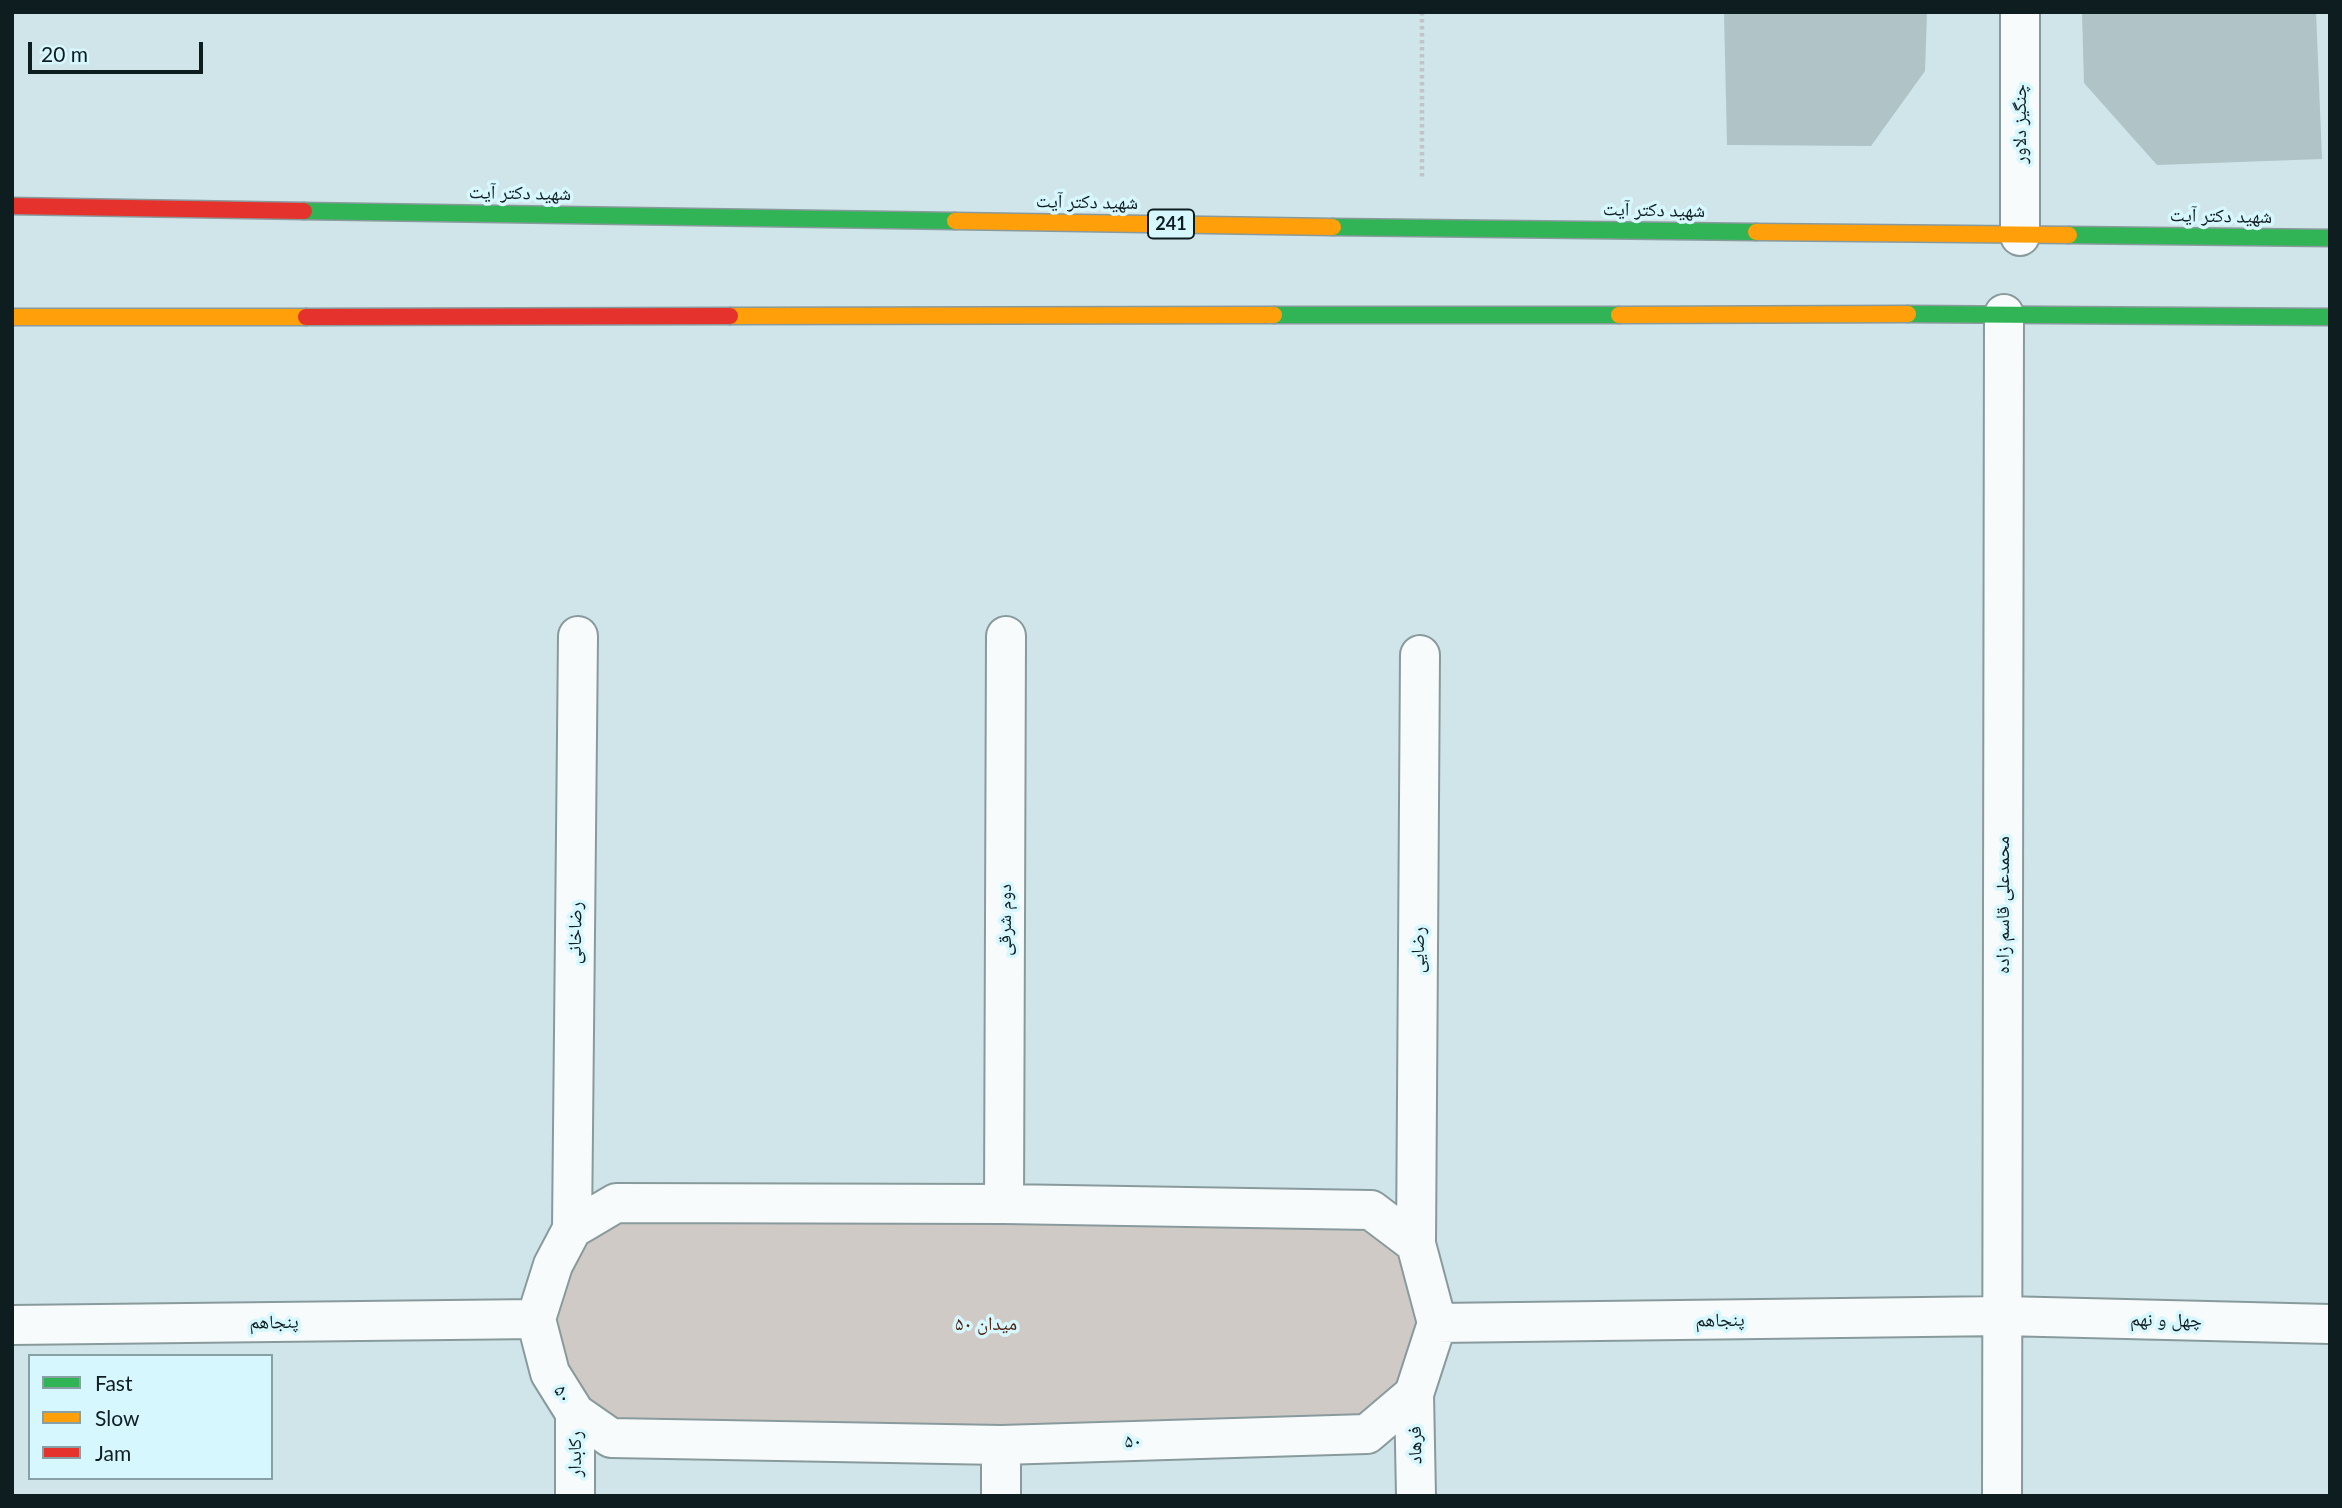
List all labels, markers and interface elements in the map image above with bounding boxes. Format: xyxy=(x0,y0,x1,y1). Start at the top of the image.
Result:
scale bar xyxy=(32,28,206,72)
text: 20 m xyxy=(41,41,88,66)
street label: چنگیز دلاور xyxy=(2009,84,2031,164)
street label: شهید دکتر آیت xyxy=(469,181,571,205)
street label: شهید دکتر آیت xyxy=(1036,190,1138,214)
street label: شهید دکتر آیت xyxy=(1603,198,1705,222)
street label: شهید دکتر آیت xyxy=(2170,204,2272,228)
road number: 241 xyxy=(1148,210,1194,238)
street label: محمدعلی قاسم زاده xyxy=(1992,836,2014,974)
street label: دوم شرقی xyxy=(994,884,1016,956)
street label: رضاخانی xyxy=(563,902,587,964)
street label: رضایی xyxy=(1407,927,1429,973)
street label: پنجاهم xyxy=(1695,1308,1745,1332)
street label: چهل و نهم xyxy=(2130,1308,2202,1332)
street label: پنجاهم xyxy=(249,1310,299,1334)
park label: میدان ۵۰ xyxy=(955,1313,1017,1335)
legend xyxy=(28,1354,273,1480)
text: Fast xyxy=(95,1370,132,1395)
street label: ۵۰ xyxy=(549,1381,577,1407)
text: Slow xyxy=(95,1405,139,1430)
street label: فرهاد xyxy=(1403,1426,1427,1464)
street label: ۵۰ xyxy=(1124,1429,1142,1453)
street label: رکابدار xyxy=(564,1431,586,1477)
text: Jam xyxy=(95,1440,131,1465)

